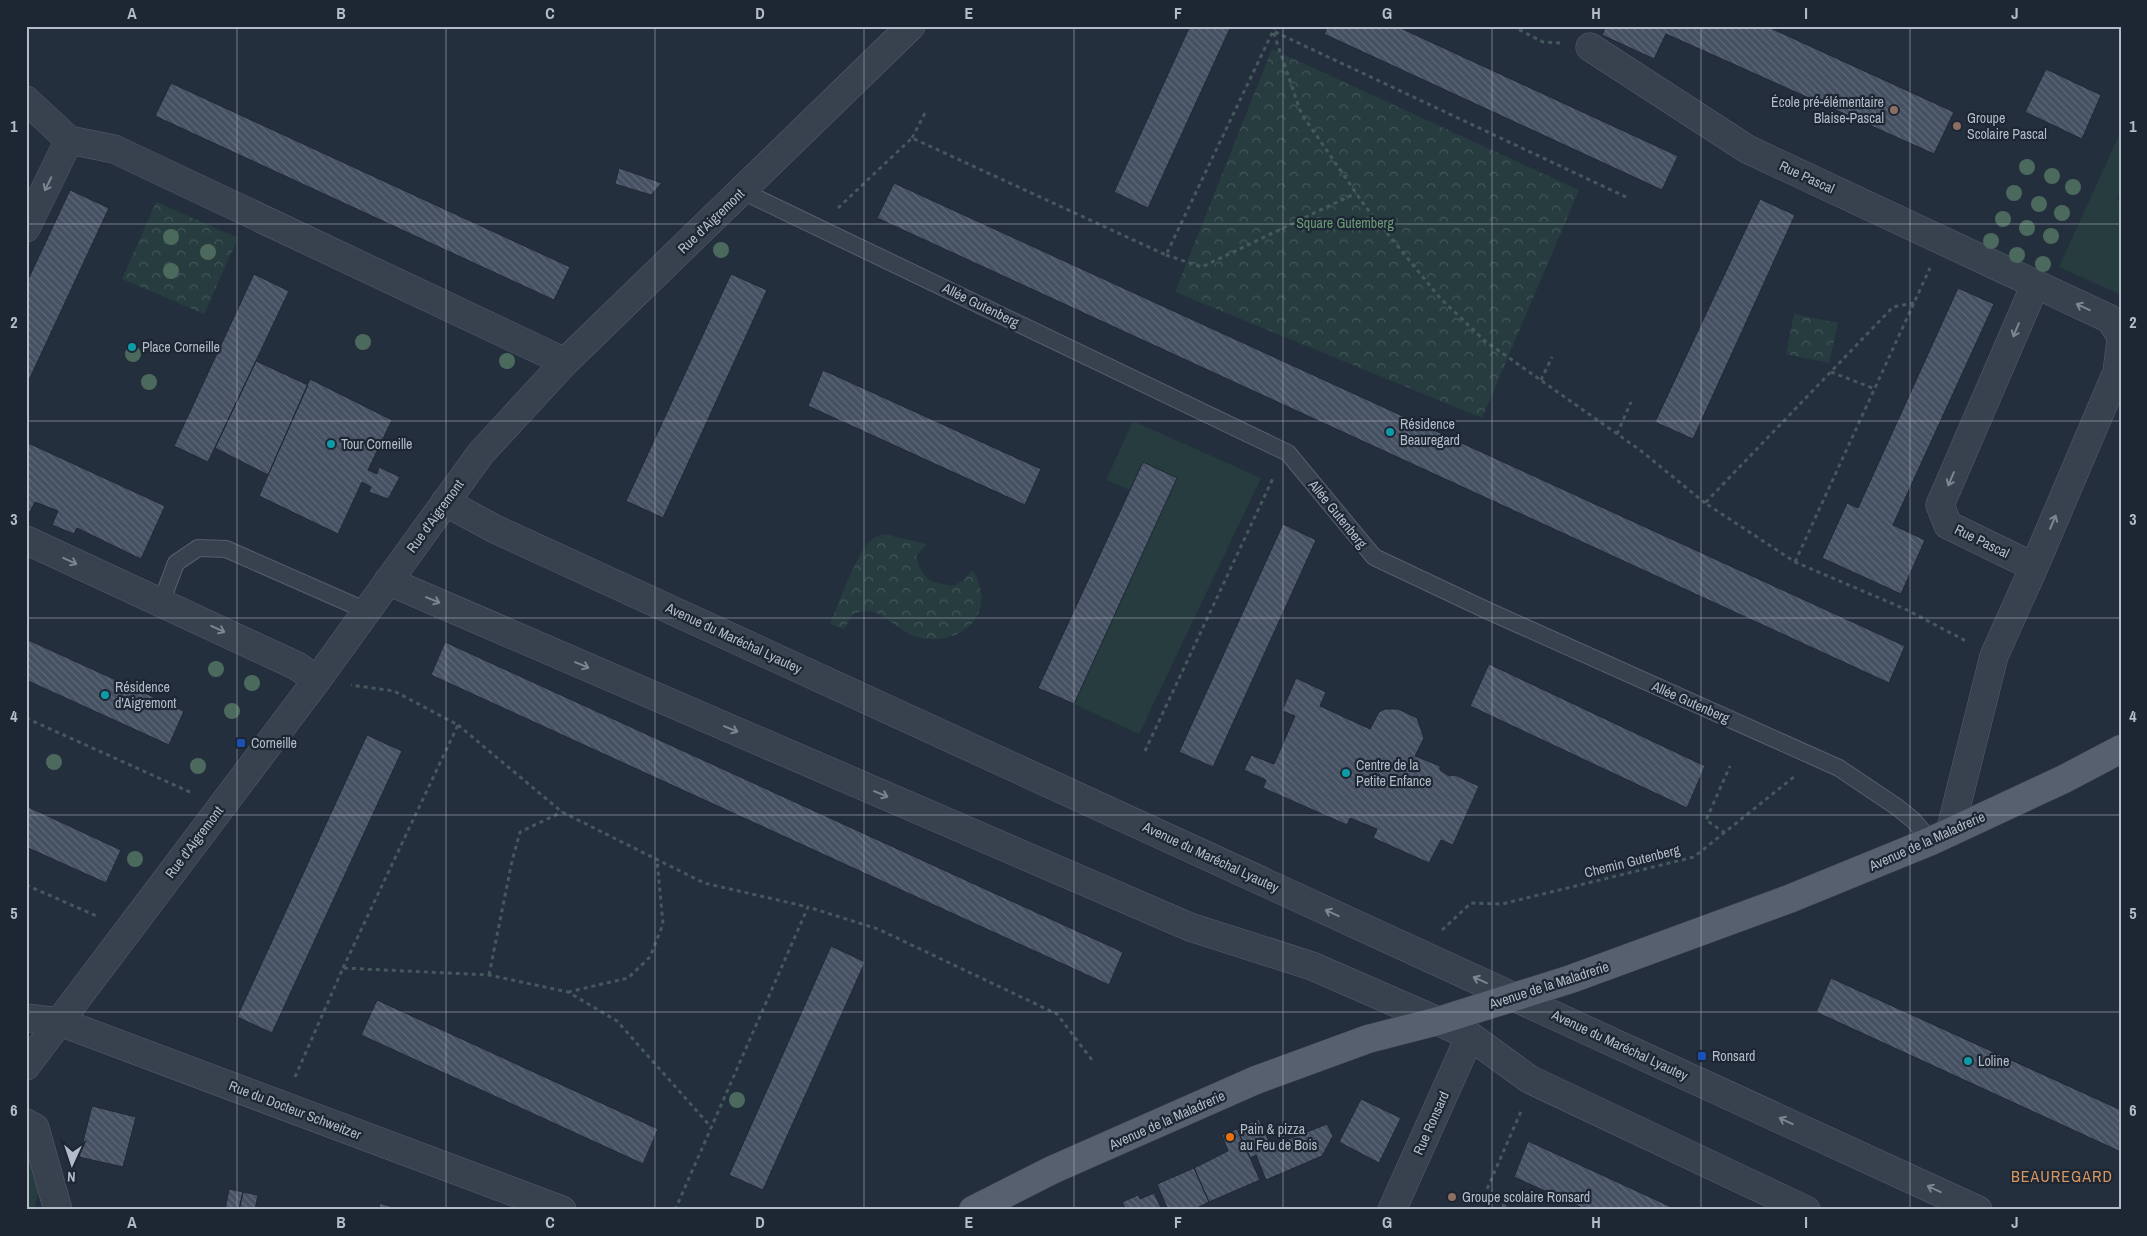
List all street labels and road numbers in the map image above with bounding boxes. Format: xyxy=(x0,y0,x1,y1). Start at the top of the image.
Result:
street label: Rue Pascal xyxy=(1777,156,1837,198)
street label: Rue d'Aigremont xyxy=(674,185,748,257)
street label: Allée Gutenberg xyxy=(939,278,1023,332)
street label: Allée Gutenberg xyxy=(1304,475,1371,552)
street label: Rue d'Aigremont xyxy=(403,476,467,556)
street label: Rue Pascal xyxy=(1952,520,2012,562)
street label: Avenue du Maréchal Lyautey xyxy=(662,598,805,678)
street label: Allée Gutenberg xyxy=(1649,676,1733,727)
street label: Rue d'Aigremont xyxy=(161,802,227,882)
street label: Avenue de la Maladrerie xyxy=(1865,807,1988,875)
street label: Avenue du Maréchal Lyautey xyxy=(1139,817,1282,897)
street label: Chemin Gutenberg xyxy=(1582,840,1682,882)
street label: Avenue de la Maladrerie xyxy=(1486,957,1611,1013)
street label: Avenue du Maréchal Lyautey xyxy=(1548,1005,1691,1085)
street label: Rue du Docteur Schweitzer xyxy=(226,1076,364,1144)
street label: Avenue de la Maladrerie xyxy=(1105,1086,1228,1154)
street label: Rue Ronsard xyxy=(1409,1088,1453,1158)

